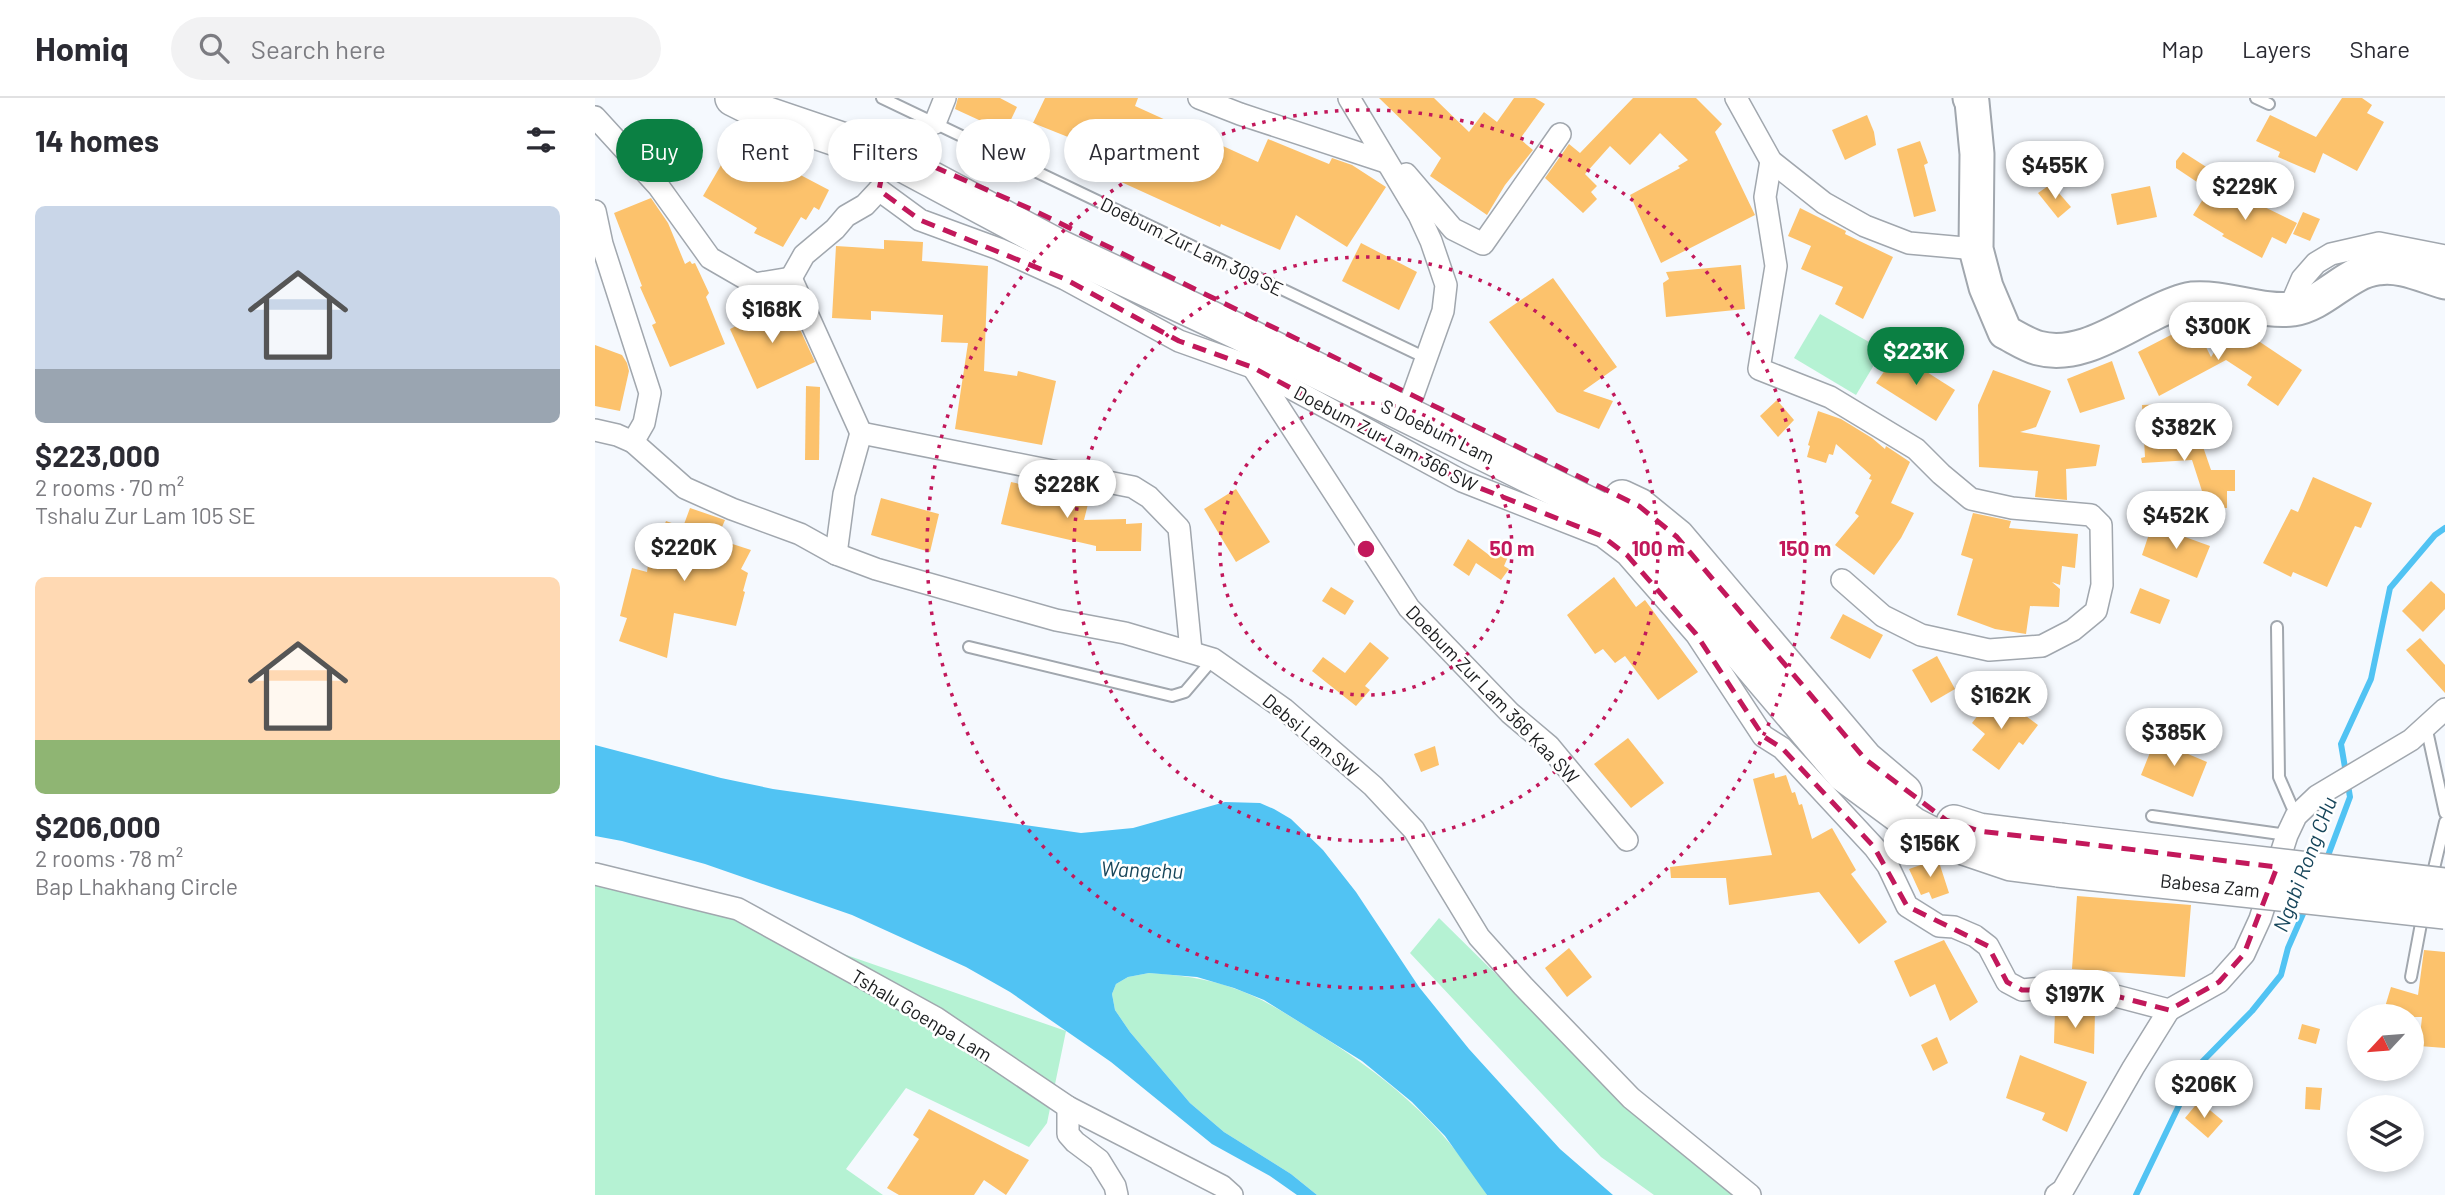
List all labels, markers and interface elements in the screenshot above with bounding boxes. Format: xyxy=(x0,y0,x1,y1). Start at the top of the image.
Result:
search box xyxy=(171,17,661,80)
text: Homiq xyxy=(35,28,129,68)
icon: search xyxy=(195,29,233,67)
text: Search here xyxy=(251,33,386,64)
text: Map xyxy=(2161,34,2204,63)
text: Layers xyxy=(2242,34,2311,63)
text: Share xyxy=(2349,34,2410,63)
chip: Buy xyxy=(616,119,703,182)
chip: Rent xyxy=(717,119,814,182)
chip: Filters xyxy=(828,119,942,182)
chip: New xyxy=(956,119,1050,182)
chip: Apartment xyxy=(1064,119,1224,182)
icon: filters xyxy=(522,121,560,159)
text: 14 homes xyxy=(35,122,159,158)
pin: $455K xyxy=(2006,141,2104,201)
text: $455K xyxy=(2022,150,2088,178)
pin: $229K xyxy=(2196,162,2294,222)
text: $229K xyxy=(2212,171,2278,199)
street label: Doebum Zur Lam 309 SE xyxy=(1097,192,1287,300)
icon: home xyxy=(235,252,361,378)
pin: $168K xyxy=(723,286,821,345)
text: $168K xyxy=(742,294,802,322)
pin: $300K xyxy=(2169,302,2267,362)
text: $300K xyxy=(2185,311,2251,339)
pin: $223K xyxy=(1867,328,1965,387)
text: $223K xyxy=(1883,336,1949,364)
street label: Doebum Zur Lam 366 SW xyxy=(1290,380,1482,496)
street label: S Doebum Lam xyxy=(1378,394,1498,468)
pin: $382K xyxy=(2135,404,2233,463)
text: $382K xyxy=(2151,412,2217,440)
text: $223,000 xyxy=(35,437,160,473)
pin: $228K xyxy=(1018,460,1116,520)
text: $228K xyxy=(1034,469,1100,497)
text: 2 rooms · 70 m² xyxy=(35,473,184,501)
pin: $452K xyxy=(2127,491,2225,551)
text: $452K xyxy=(2143,500,2209,528)
text: Tshalu Zur Lam 105 SE xyxy=(35,501,256,529)
pin: $220K xyxy=(635,524,733,583)
text: $220K xyxy=(651,532,717,560)
text: 50 m xyxy=(1489,535,1535,560)
text: 100 m xyxy=(1631,535,1685,560)
text: 150 m xyxy=(1779,535,1831,560)
centre of rings xyxy=(1354,537,1378,561)
street label: Doebum Zur Lam 366 Kaa SW xyxy=(1402,600,1585,788)
icon: home xyxy=(235,623,361,749)
pin: $162K xyxy=(1952,672,2050,731)
text: $162K xyxy=(1971,680,2031,708)
street label: Debsi Lam SW xyxy=(1259,688,1364,782)
pin: $385K xyxy=(2125,708,2223,768)
text: $385K xyxy=(2142,717,2206,745)
water label: Ngabi Rong CHu xyxy=(2267,793,2341,935)
text: $206,000 xyxy=(35,808,161,844)
pin: $156K xyxy=(1881,820,1979,879)
text: $156K xyxy=(1900,828,1960,856)
text: 2 rooms · 78 m² xyxy=(35,844,183,872)
water label: Wangchu xyxy=(1100,855,1184,883)
street label: Babesa Zam xyxy=(2159,868,2261,902)
text: Bap Lhakhang Circle xyxy=(35,872,238,900)
street label: Tshalu Goenpa Lam xyxy=(848,964,996,1066)
pin: $197K xyxy=(2026,970,2124,1030)
text: $197K xyxy=(2045,979,2105,1007)
north arrow xyxy=(2347,1004,2424,1082)
map controls xyxy=(2347,1004,2424,1172)
pin: $206K xyxy=(2155,1060,2253,1120)
text: $206K xyxy=(2171,1069,2237,1097)
button: layers xyxy=(2347,1095,2424,1172)

